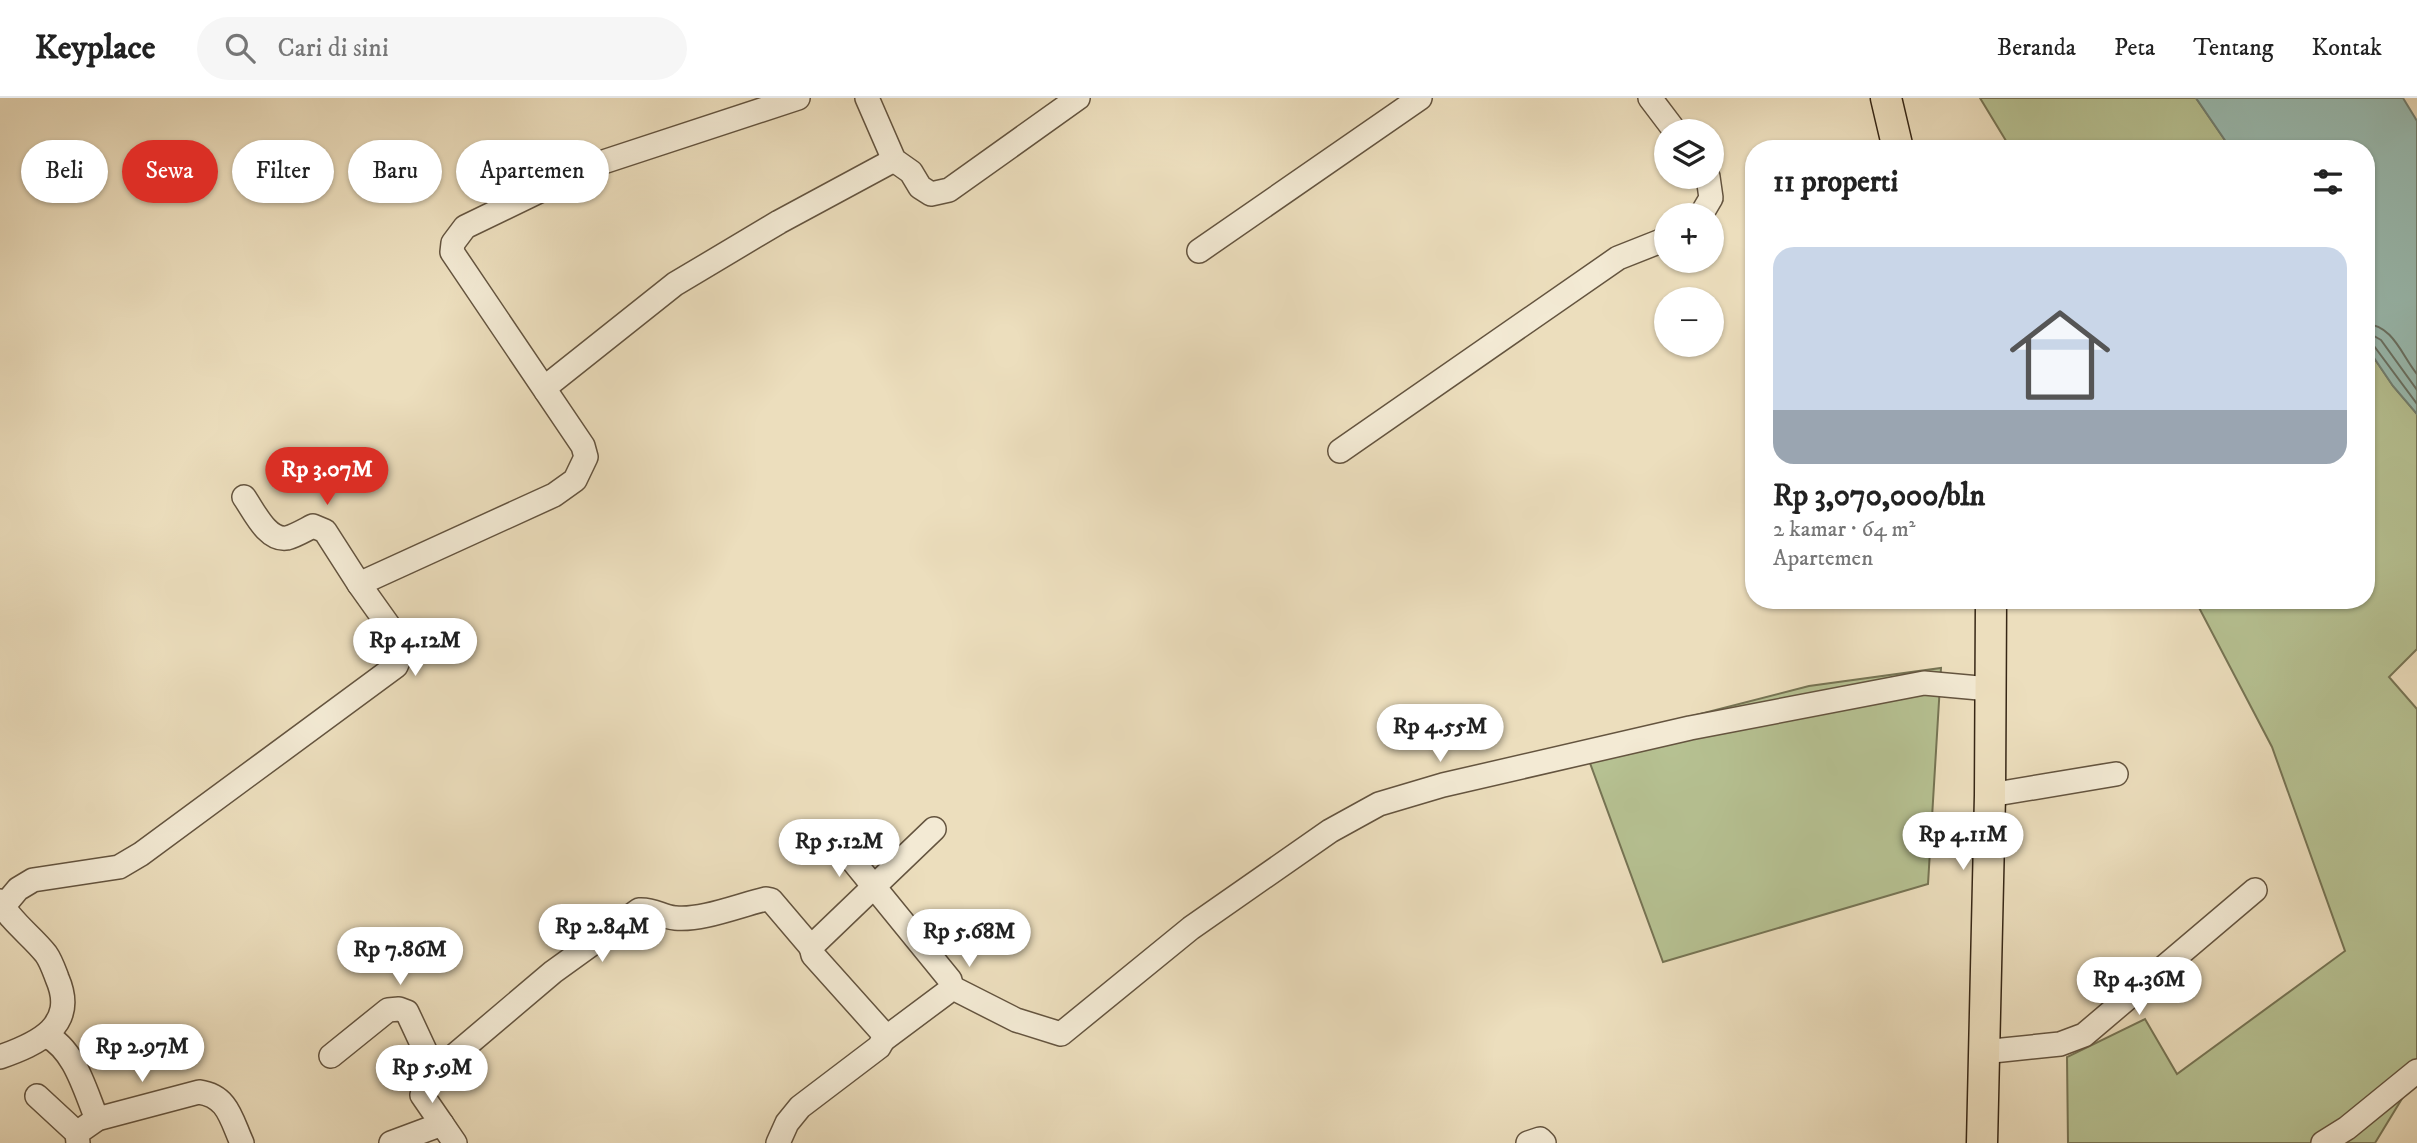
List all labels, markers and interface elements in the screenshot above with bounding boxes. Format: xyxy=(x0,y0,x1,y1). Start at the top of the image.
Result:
search box xyxy=(197,17,687,80)
text: Keyplace xyxy=(35,28,155,69)
icon: search xyxy=(221,29,259,67)
text: Cari di sini xyxy=(277,32,389,65)
text: Beranda xyxy=(1997,33,2076,63)
text: Peta xyxy=(2114,33,2155,63)
text: Tentang xyxy=(2193,33,2274,63)
text: Kontak xyxy=(2312,33,2382,63)
map controls xyxy=(1654,119,1724,357)
button: layers xyxy=(1654,119,1724,189)
chip: Beli xyxy=(21,140,108,203)
chip: Sewa xyxy=(122,140,218,203)
chip: Filter xyxy=(232,140,334,203)
chip: Baru xyxy=(348,140,442,203)
chip: Apartemen xyxy=(456,140,609,203)
icon: filters xyxy=(2309,163,2347,201)
text: 11 properti xyxy=(1773,164,1898,201)
button: + xyxy=(1654,203,1724,273)
button: − xyxy=(1654,287,1724,357)
icon: home xyxy=(1997,292,2123,418)
pin: Rp 3.07M xyxy=(255,448,399,507)
text: Rp 3.07M xyxy=(281,455,373,484)
text: Rp 3,070,000/bln xyxy=(1773,478,1985,515)
text: 2 kamar · 64 m² xyxy=(1773,515,1916,544)
text: Apartemen xyxy=(1773,544,1873,573)
pin: Rp 4.12M xyxy=(343,618,487,678)
text: Rp 4.12M xyxy=(369,626,461,655)
pin: Rp 4.55M xyxy=(1368,704,1512,764)
text: Rp 4.55M xyxy=(1393,712,1487,741)
pin: Rp 4.11M xyxy=(1891,812,2035,872)
pin: Rp 5.12M xyxy=(767,820,911,879)
text: Rp 4.11M xyxy=(1919,820,2007,849)
text: Rp 5.12M xyxy=(795,827,883,856)
pin: Rp 2.84M xyxy=(530,904,674,964)
pin: Rp 5.68M xyxy=(897,910,1041,969)
text: Rp 2.84M xyxy=(555,912,649,941)
text: Rp 5.68M xyxy=(923,917,1015,946)
pin: Rp 7.86M xyxy=(328,928,472,987)
text: Rp 7.86M xyxy=(353,935,447,964)
pin: Rp 4.36M xyxy=(2067,958,2211,1017)
text: Rp 4.36M xyxy=(2093,965,2185,994)
pin: Rp 2.97M xyxy=(70,1024,214,1084)
text: Rp 2.97M xyxy=(95,1032,189,1061)
pin: Rp 5.9M xyxy=(367,1046,497,1105)
text: Rp 5.9M xyxy=(392,1053,472,1082)

